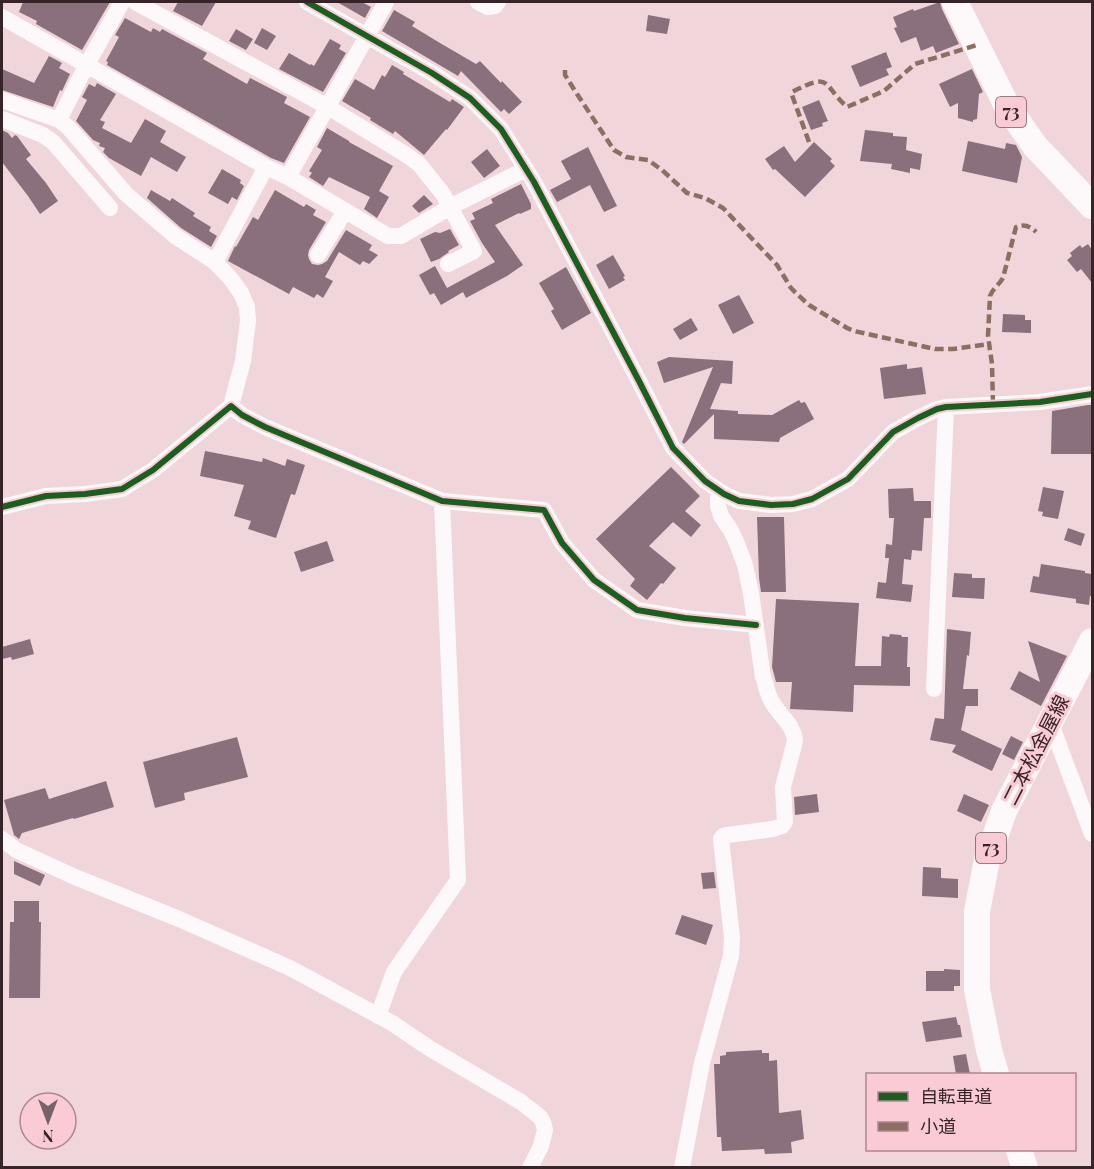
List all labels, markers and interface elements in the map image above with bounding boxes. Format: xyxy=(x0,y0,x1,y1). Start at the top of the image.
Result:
road number: 73 xyxy=(996,97,1026,127)
street label: 二本松金屋線 xyxy=(995,690,1074,809)
road number: 73 xyxy=(976,833,1006,863)
legend xyxy=(866,1073,1076,1151)
text: 自転車道 xyxy=(920,1084,992,1108)
north arrow xyxy=(18,1091,78,1151)
text: 小道 xyxy=(920,1114,956,1138)
text: N xyxy=(42,1126,54,1147)

